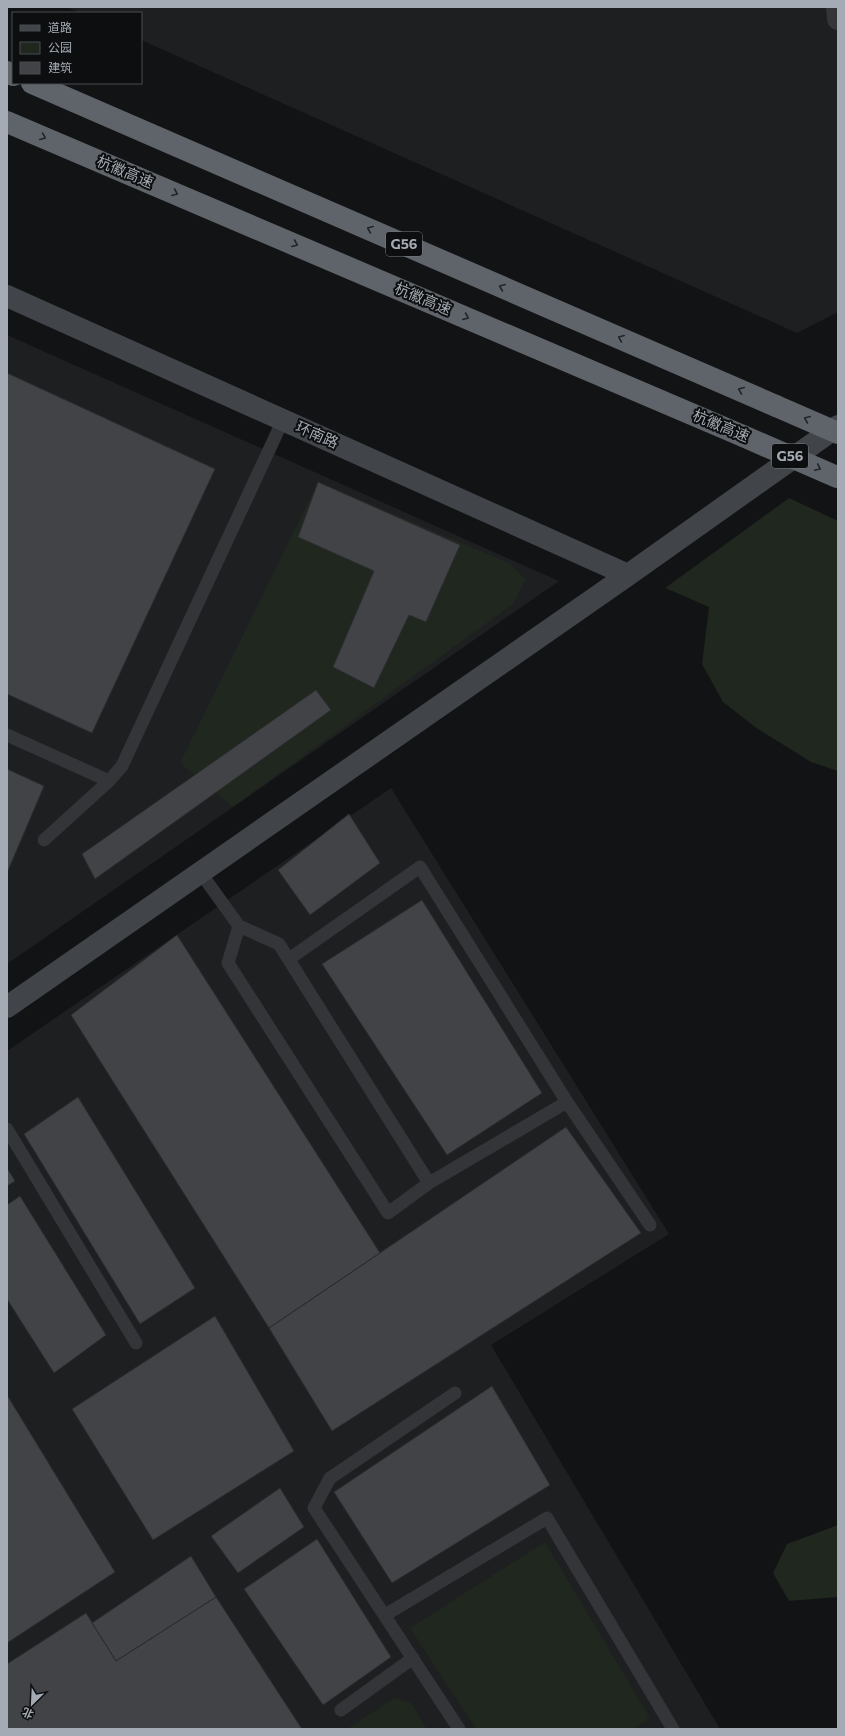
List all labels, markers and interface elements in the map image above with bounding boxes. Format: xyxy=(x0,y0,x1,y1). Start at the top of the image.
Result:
legend xyxy=(12,12,142,84)
text: 道路 xyxy=(48,20,72,34)
text: 公园 xyxy=(48,40,72,54)
text: 建筑 xyxy=(48,60,72,74)
one-way arrow xyxy=(38,132,46,140)
street label: 杭徽高速 xyxy=(94,151,157,191)
one-way arrow xyxy=(172,189,179,197)
one-way arrow xyxy=(366,226,373,234)
road number: G56 xyxy=(386,232,422,256)
one-way arrow xyxy=(291,240,298,248)
street label: 杭徽高速 xyxy=(392,278,455,318)
one-way arrow xyxy=(499,283,506,291)
one-way arrow xyxy=(462,313,469,321)
one-way arrow xyxy=(618,335,625,343)
one-way arrow xyxy=(737,387,745,395)
street label: 杭徽高速 xyxy=(690,405,753,445)
one-way arrow xyxy=(804,416,812,424)
street label: 环南路 xyxy=(293,417,342,451)
road number: G56 xyxy=(772,444,808,468)
one-way arrow xyxy=(813,463,821,471)
north arrow xyxy=(12,1684,52,1724)
text: 北 xyxy=(20,1705,35,1722)

